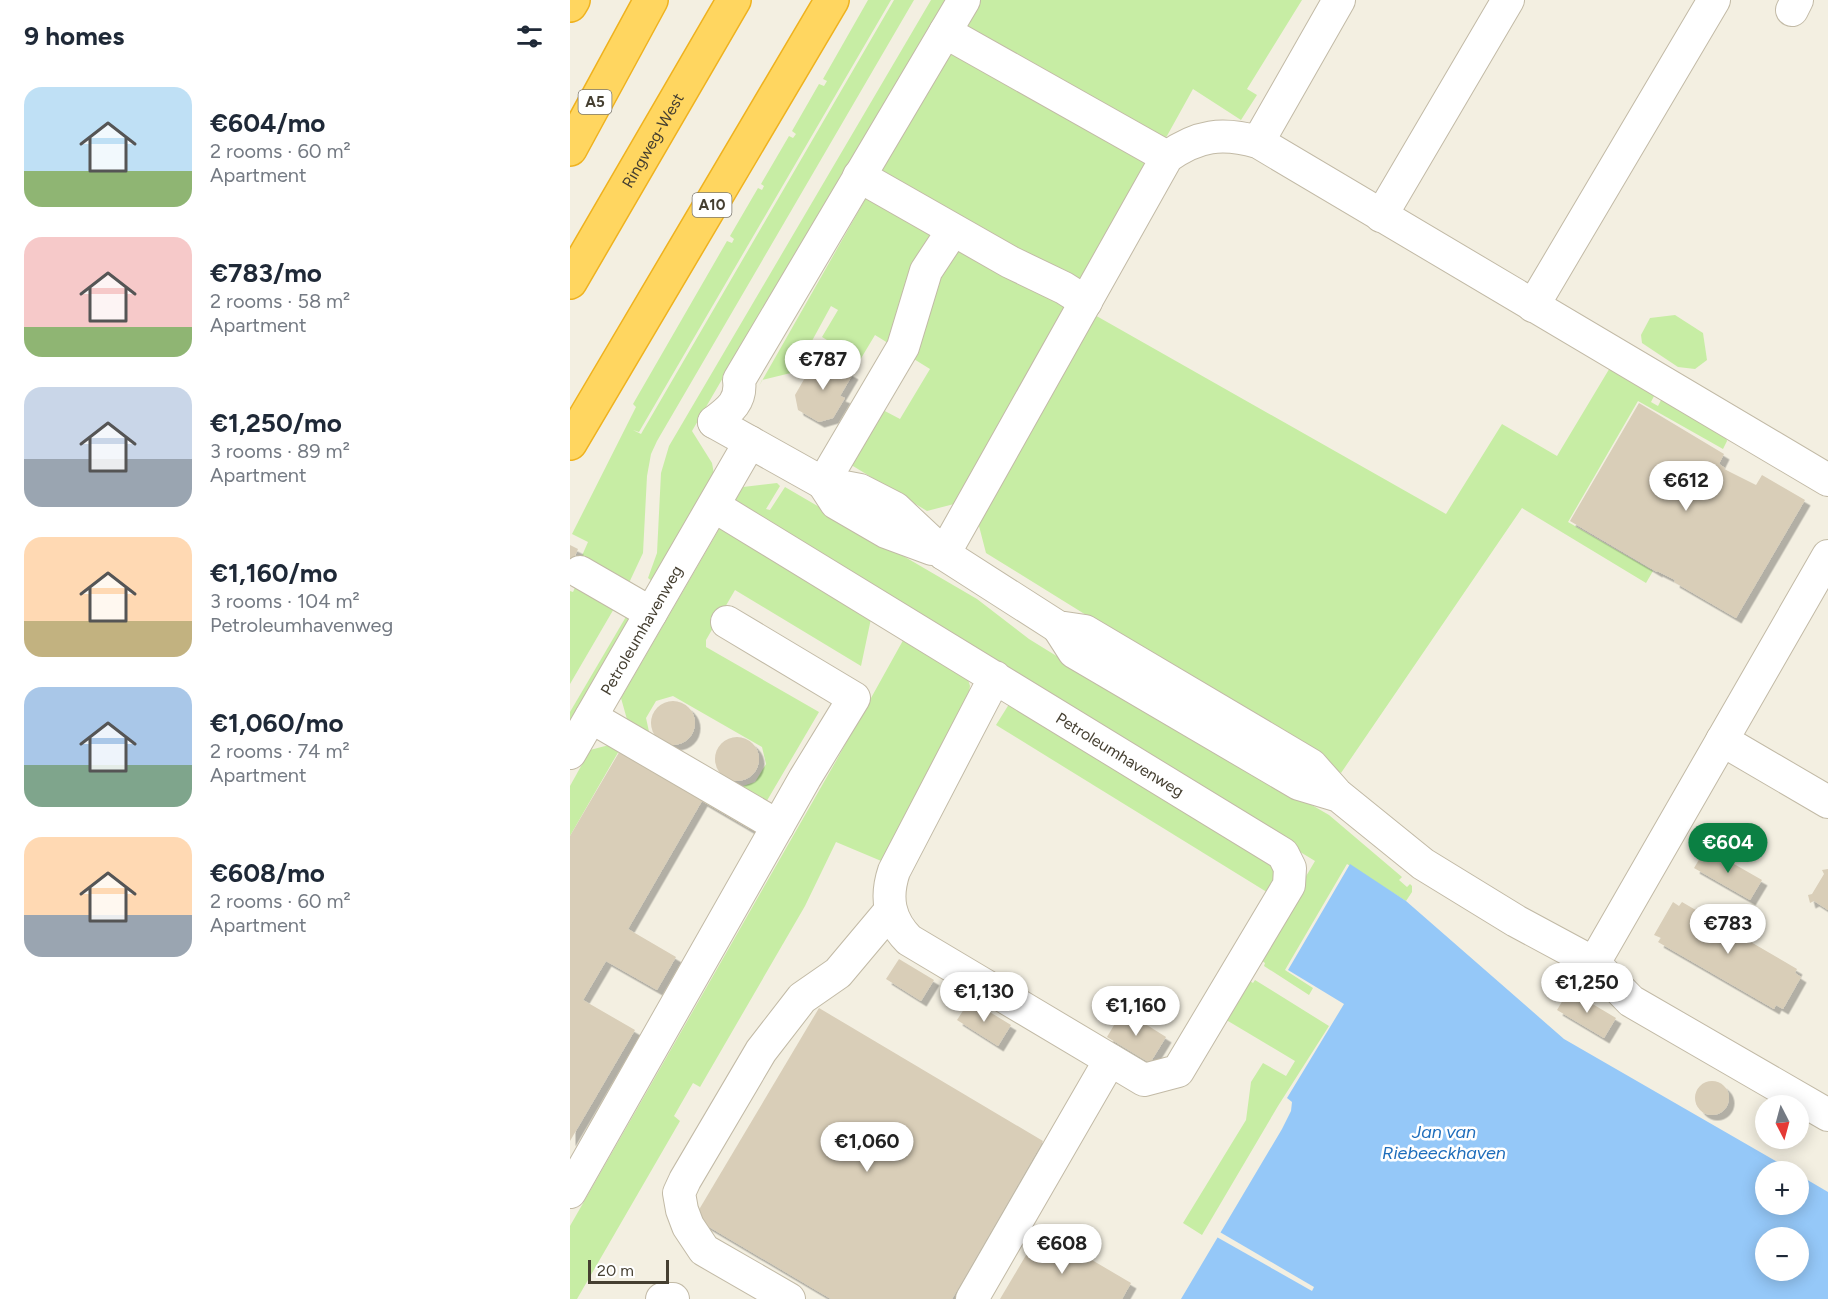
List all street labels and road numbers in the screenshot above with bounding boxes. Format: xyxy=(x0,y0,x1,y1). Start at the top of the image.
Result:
road number: A5 xyxy=(579,90,612,114)
street label: Ringweg-West xyxy=(618,90,688,191)
road number: A10 xyxy=(692,193,732,217)
street label: Petroleumhavenweg xyxy=(597,562,687,699)
street label: Petroleumhavenweg xyxy=(1052,708,1187,801)

